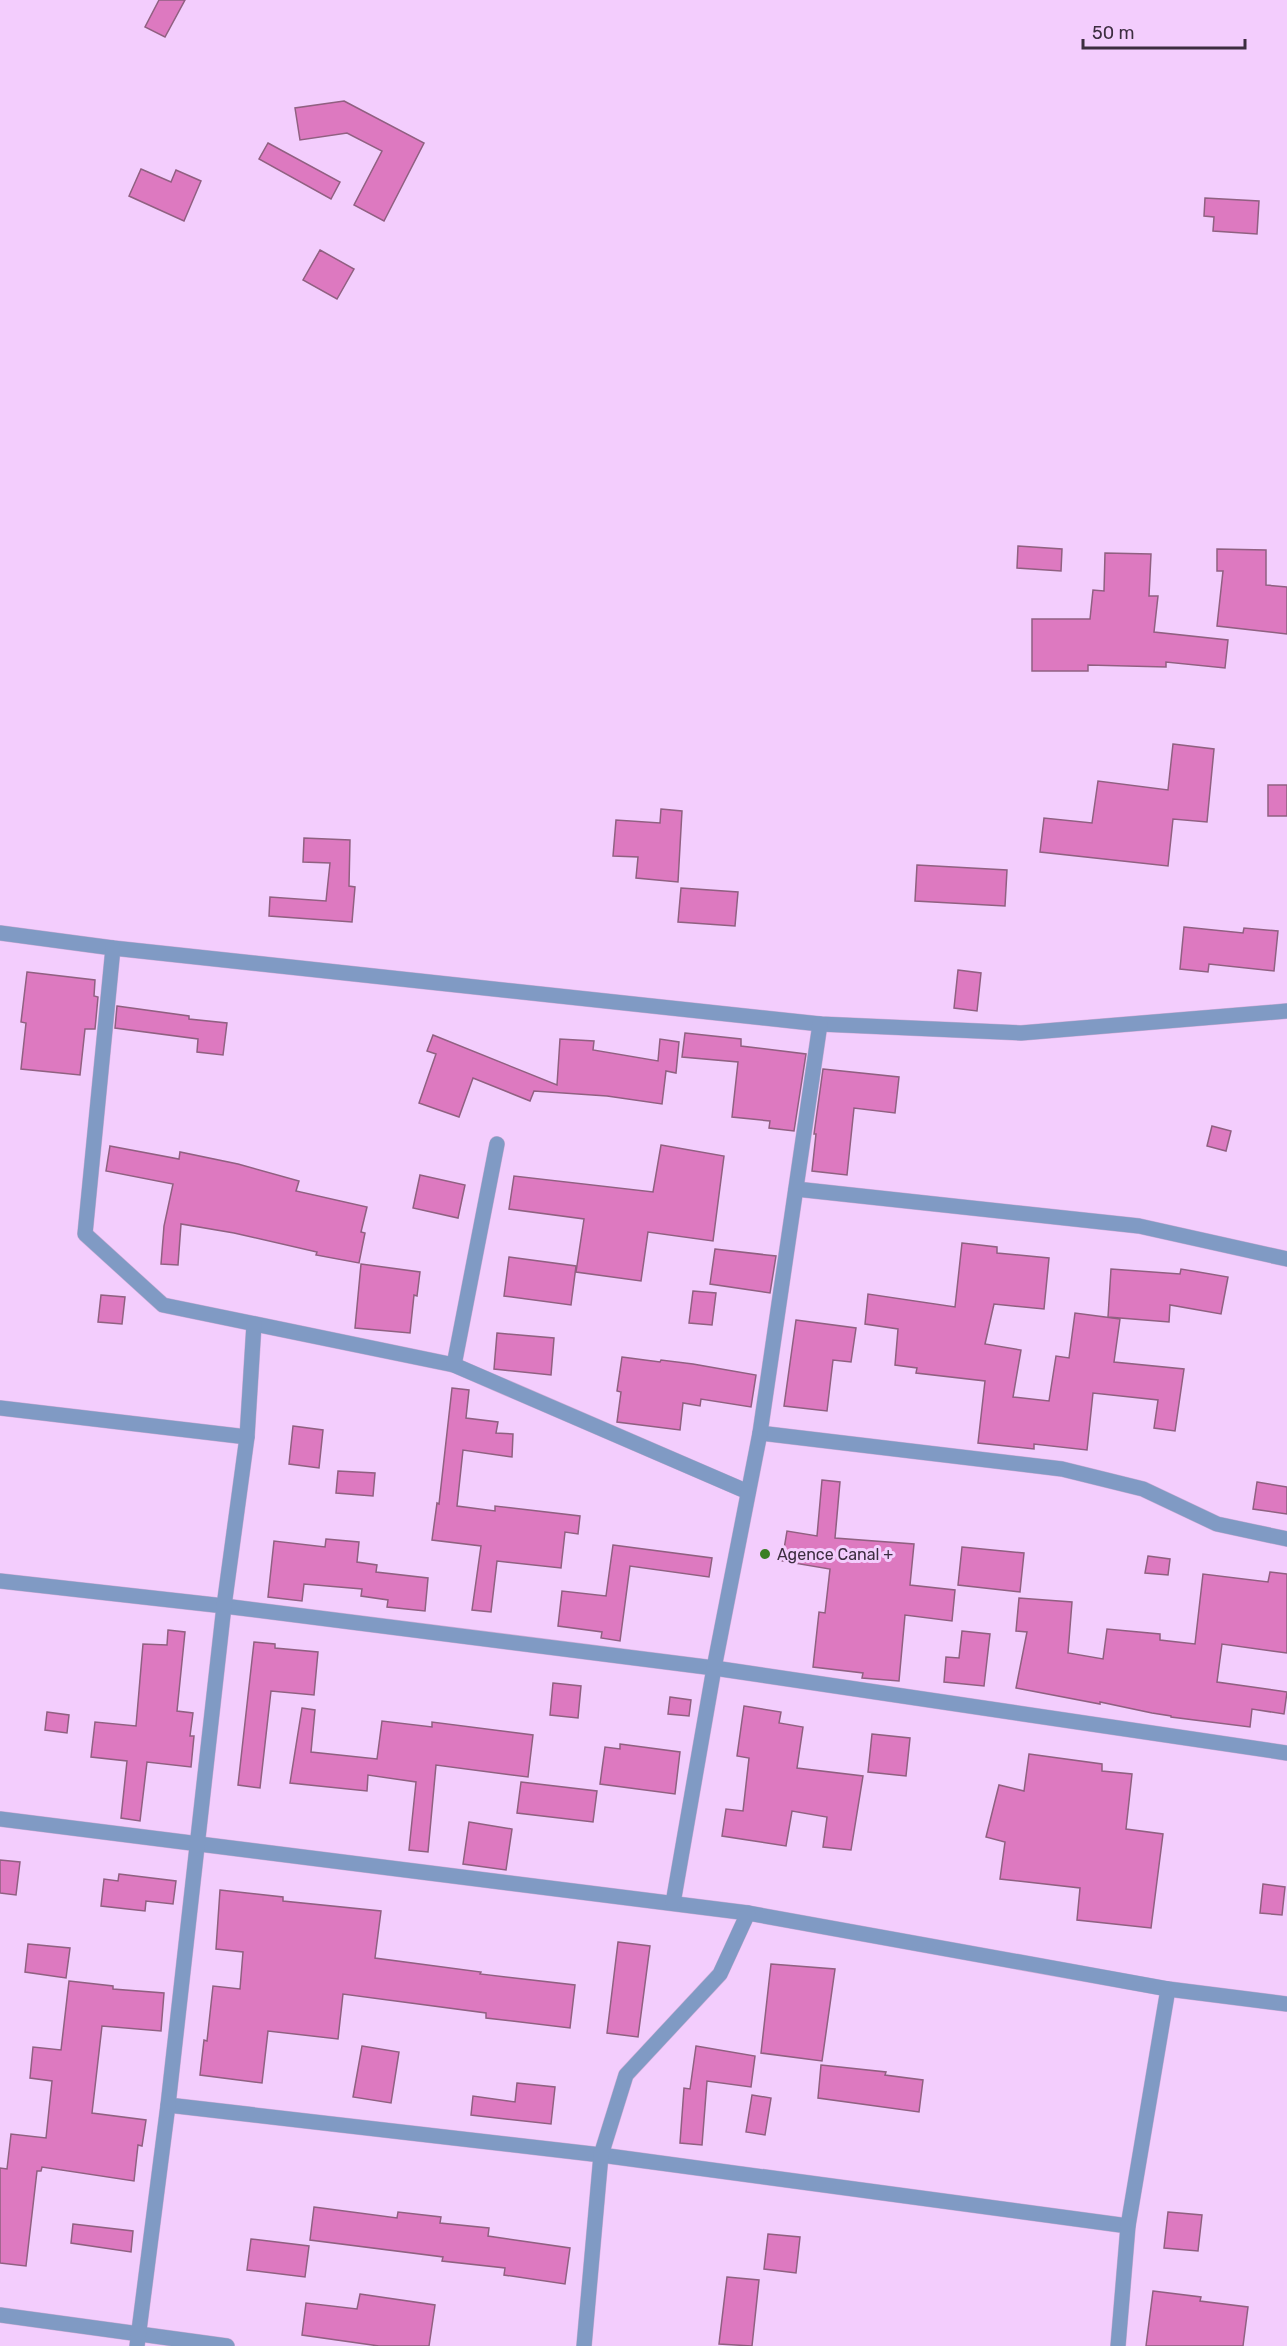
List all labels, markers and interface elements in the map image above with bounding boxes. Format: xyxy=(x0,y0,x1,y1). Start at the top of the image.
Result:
scale bar xyxy=(1083,12,1245,50)
text: 50 m xyxy=(1092,22,1135,44)
place label: Agence Canal + xyxy=(777,1545,893,1564)
marker: Agence Canal + xyxy=(758,1547,772,1561)

